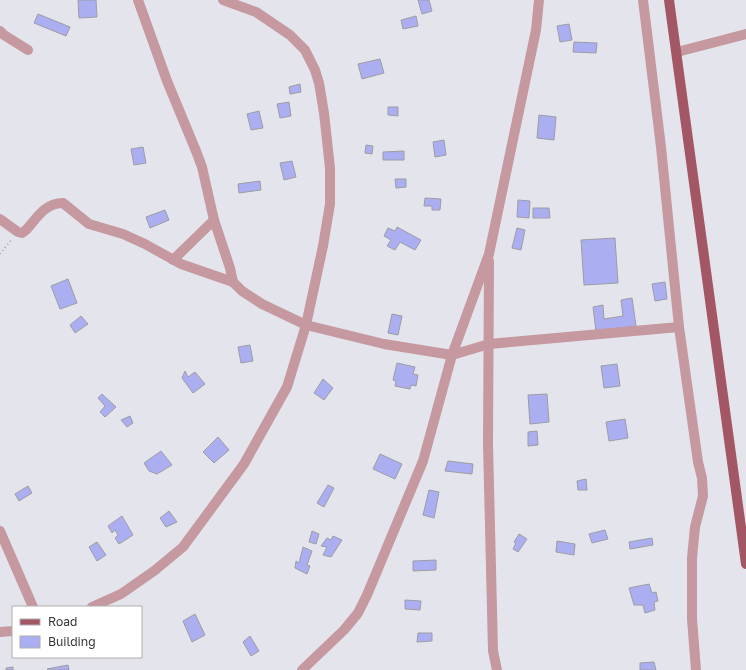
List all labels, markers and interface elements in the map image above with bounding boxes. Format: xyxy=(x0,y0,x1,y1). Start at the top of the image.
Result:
legend xyxy=(12,606,142,658)
text: Road xyxy=(48,614,77,629)
text: Building xyxy=(48,634,96,649)

